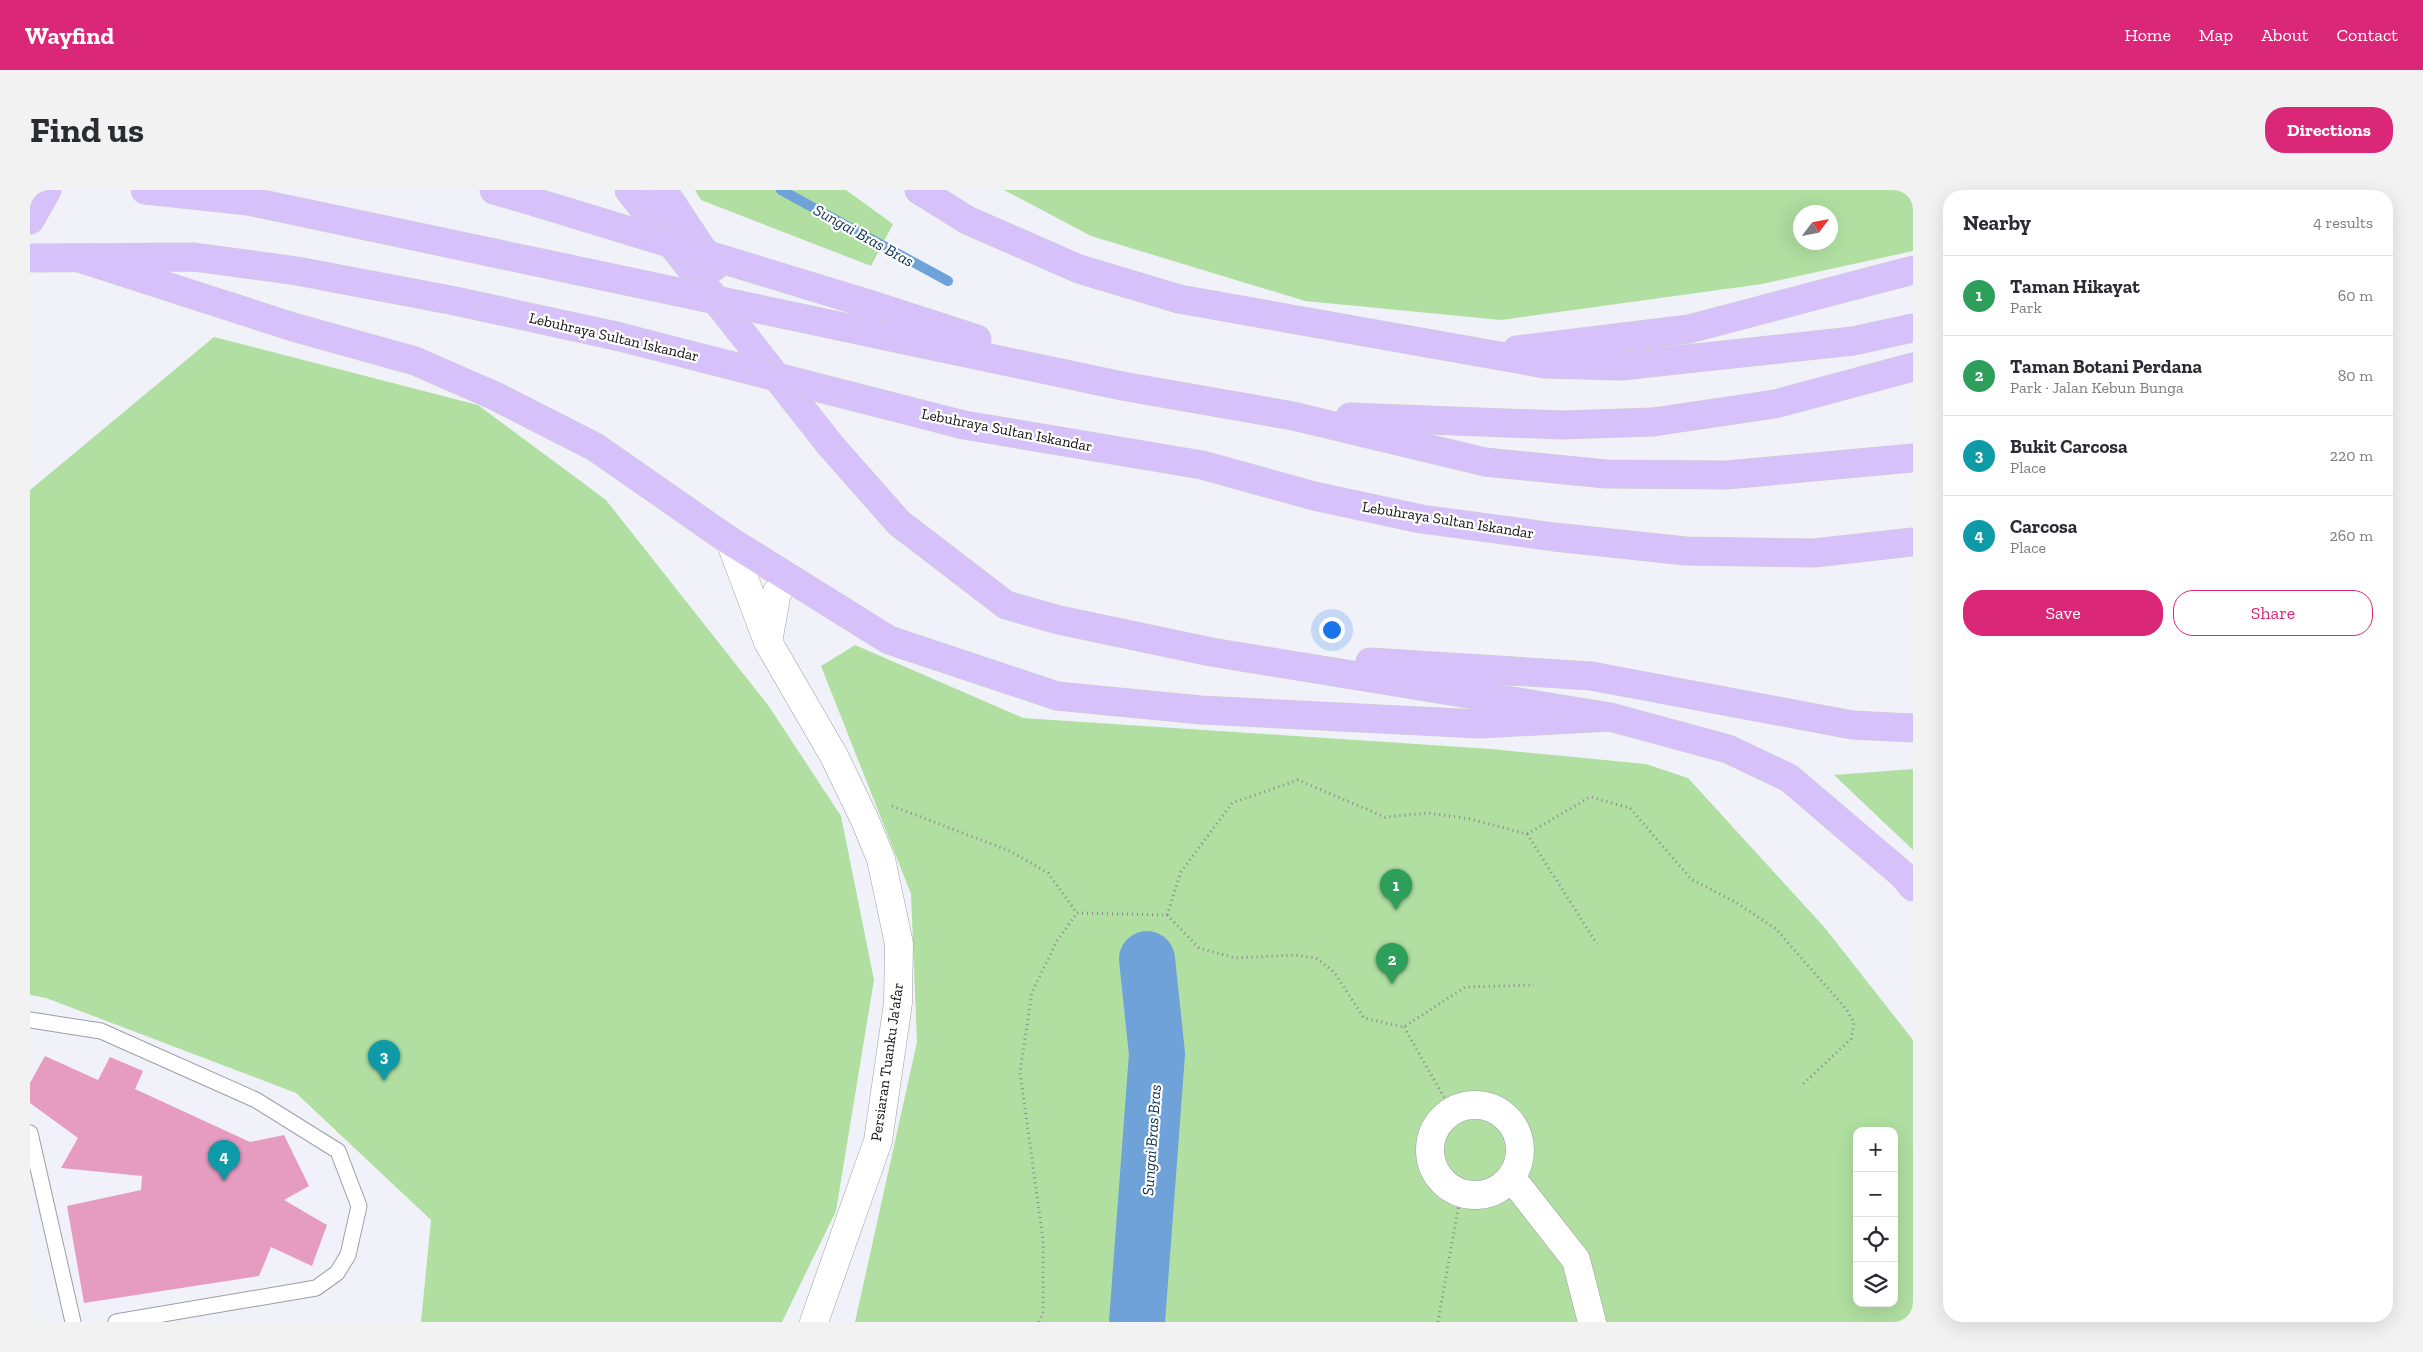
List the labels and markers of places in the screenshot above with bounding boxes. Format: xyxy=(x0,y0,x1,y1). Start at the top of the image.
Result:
pin: 1 xyxy=(1380,869,1412,910)
pin: 2 xyxy=(1376,943,1408,984)
pin: 3 xyxy=(368,1040,400,1081)
pin: 4 xyxy=(208,1140,240,1181)

